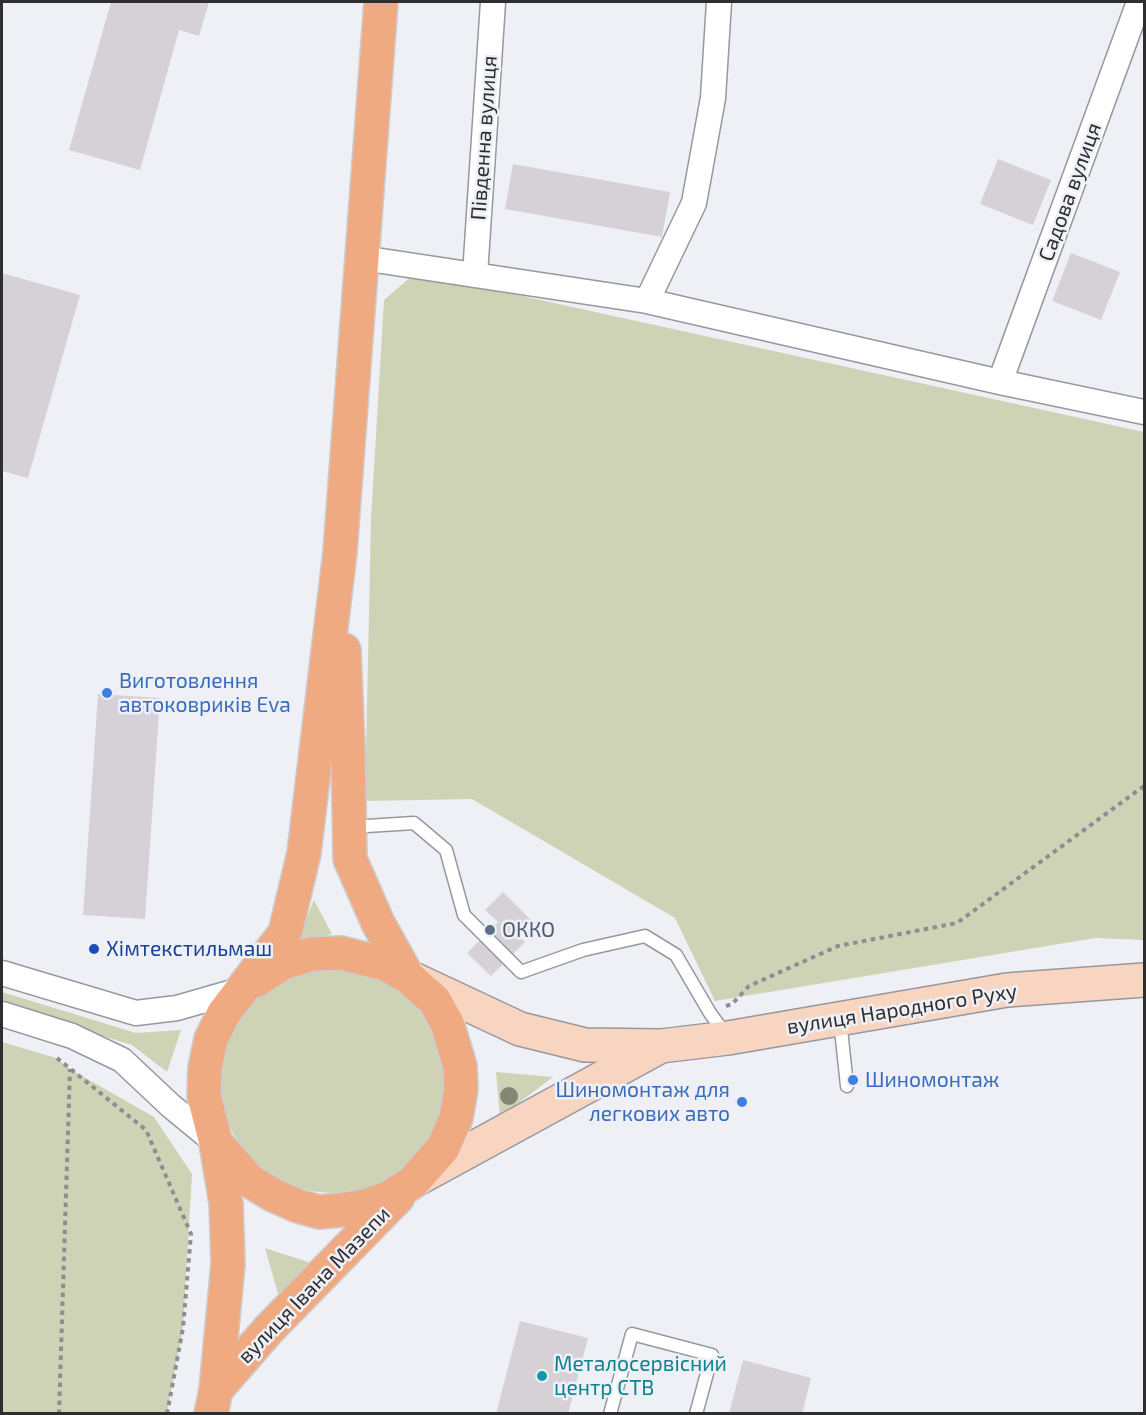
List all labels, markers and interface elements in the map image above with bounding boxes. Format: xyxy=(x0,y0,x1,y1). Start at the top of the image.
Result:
street label: Південна вулиця xyxy=(466,55,502,221)
street label: Садова вулиця xyxy=(1033,119,1107,265)
place label: Виготовлення автоковриків Eva xyxy=(119,668,291,718)
marker: Виготовлення автоковриків Eva xyxy=(100,686,114,700)
place label: ОККО xyxy=(502,917,555,943)
marker: ОККО xyxy=(483,923,497,937)
place label: Хімтекстильмаш xyxy=(106,936,272,962)
marker: Хімтекстильмаш xyxy=(87,942,101,956)
street label: вулиця Народного Руху xyxy=(785,978,1019,1040)
place label: Шиномонтаж xyxy=(865,1067,999,1093)
marker: Шиномонтаж xyxy=(846,1073,860,1087)
place label: Шиномонтаж для легкових авто xyxy=(555,1077,730,1127)
marker: Шиномонтаж для легкових авто xyxy=(735,1095,749,1109)
street label: вулиця Івана Мазепи xyxy=(233,1201,395,1369)
place label: Металосервісний центр СТВ xyxy=(554,1351,727,1401)
marker: Металосервісний центр СТВ xyxy=(535,1369,549,1383)

